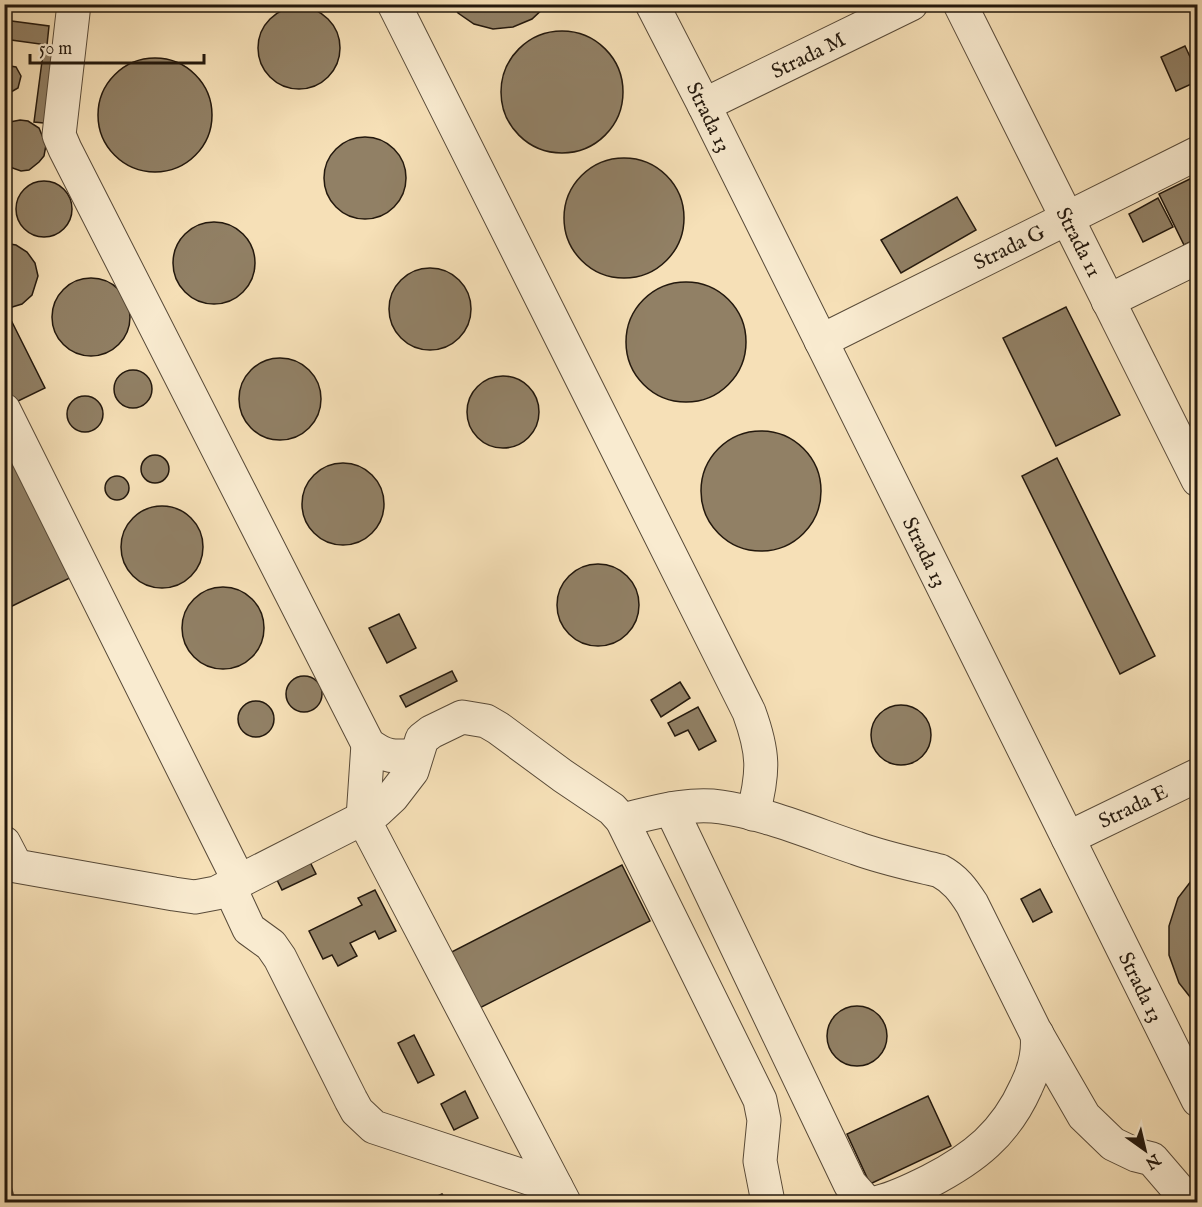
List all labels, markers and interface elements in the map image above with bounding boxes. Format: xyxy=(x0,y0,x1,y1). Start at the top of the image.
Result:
scale bar xyxy=(30,27,204,65)
street label: Strada M xyxy=(767,27,850,86)
text: 50 m xyxy=(39,38,72,61)
street label: Strada 13 xyxy=(679,78,736,157)
street label: Strada 11 xyxy=(1049,203,1107,282)
street label: Strada G xyxy=(969,219,1050,277)
street label: Strada 13 xyxy=(895,513,952,592)
street label: Strada E xyxy=(1094,779,1173,836)
street label: Strada 13 xyxy=(1111,948,1168,1027)
north arrow xyxy=(1115,1120,1175,1180)
text: N xyxy=(1141,1148,1164,1173)

